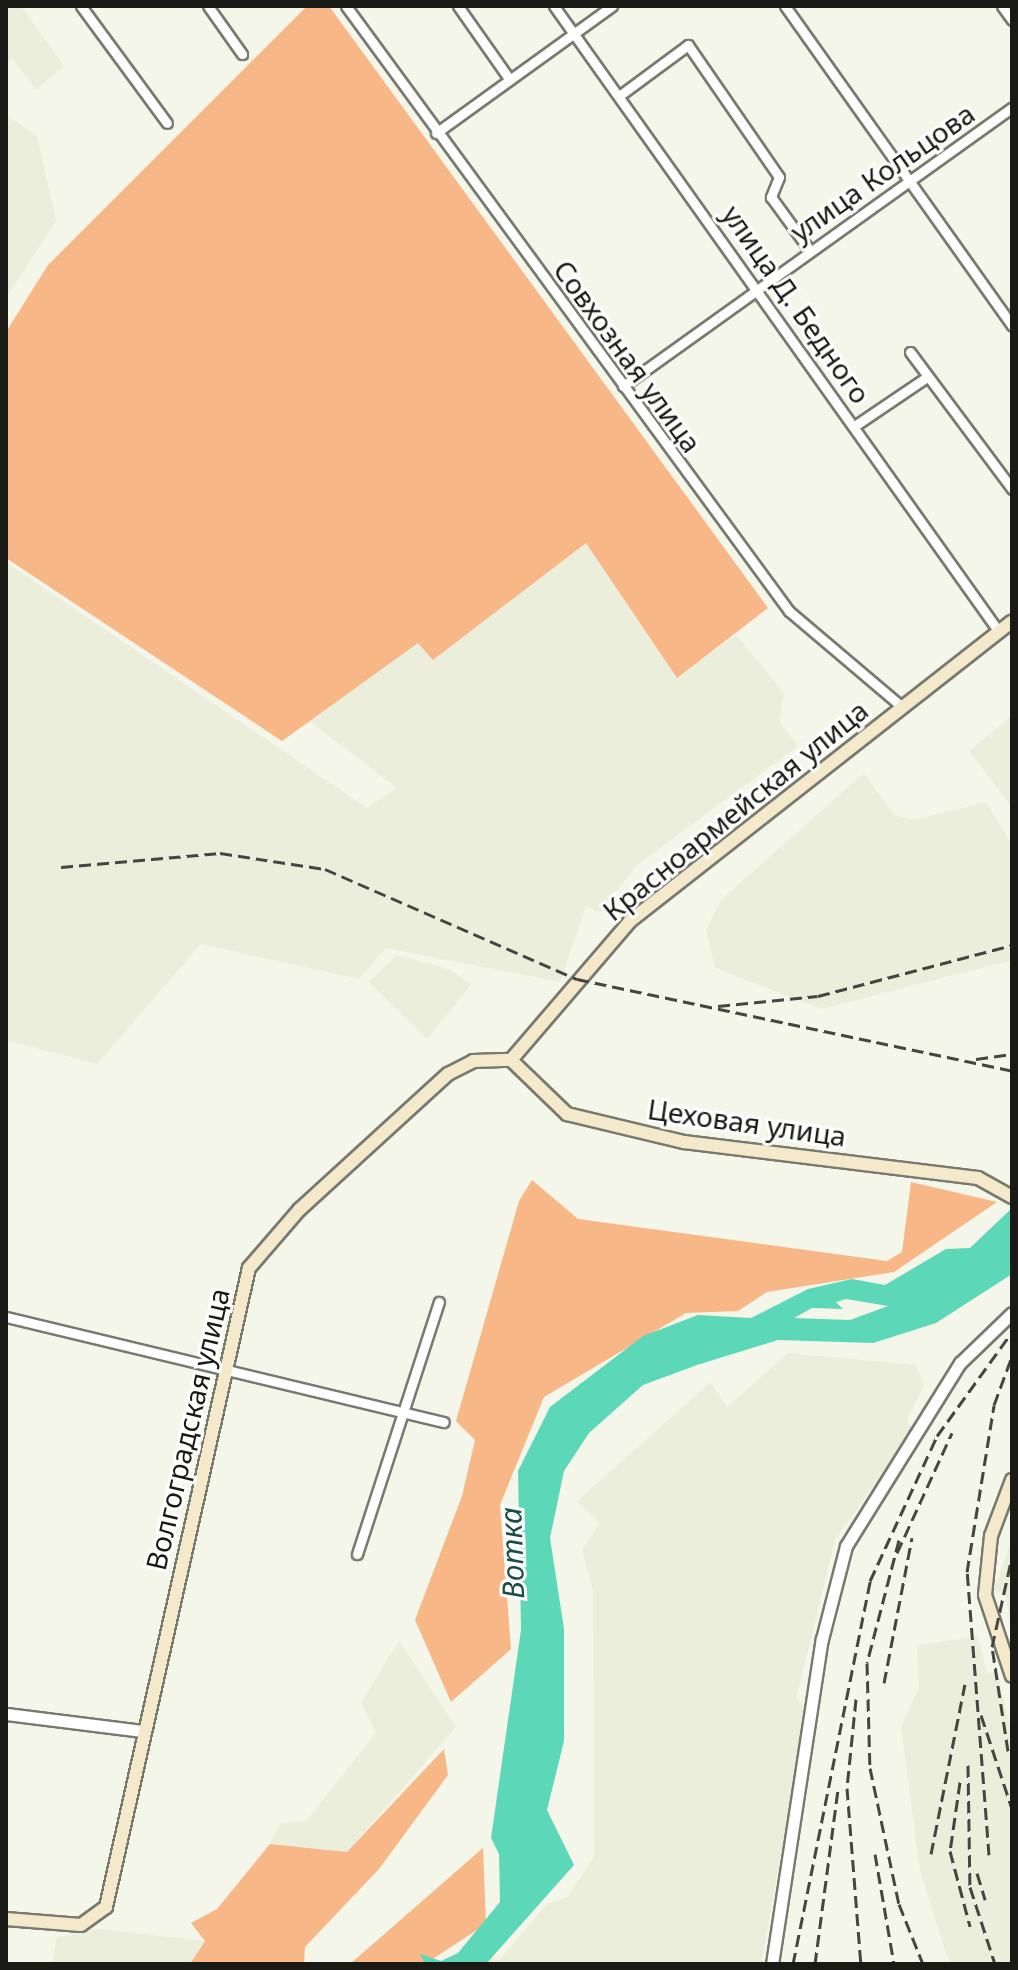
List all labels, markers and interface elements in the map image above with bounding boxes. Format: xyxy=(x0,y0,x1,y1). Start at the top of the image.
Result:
street label: улица Кольцова xyxy=(783,96,981,248)
street label: улица Д. Бедного xyxy=(716,198,878,410)
street label: Совхозная улица xyxy=(547,253,709,459)
street label: Красноармейская улица xyxy=(596,693,874,927)
street label: Цеховая улица xyxy=(646,1091,848,1153)
street label: Волгоградская улица xyxy=(138,1285,236,1573)
water label: Вотка xyxy=(492,1506,532,1600)

